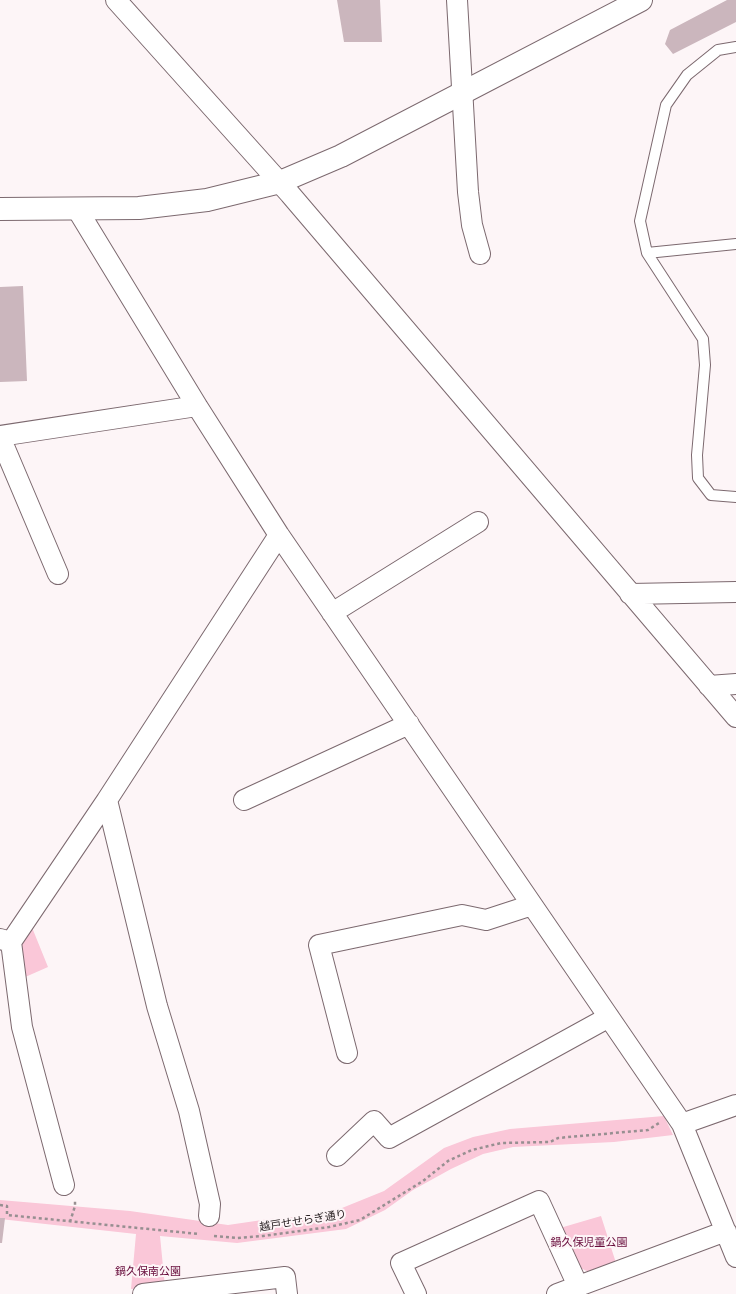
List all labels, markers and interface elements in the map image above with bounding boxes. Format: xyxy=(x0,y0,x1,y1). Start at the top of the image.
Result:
street label: 越戸せせらぎ通り xyxy=(259,1208,347,1234)
park label: 鍋久保児童公園 xyxy=(551,1236,627,1250)
park label: 鍋久保南公園 xyxy=(115,1265,181,1279)

